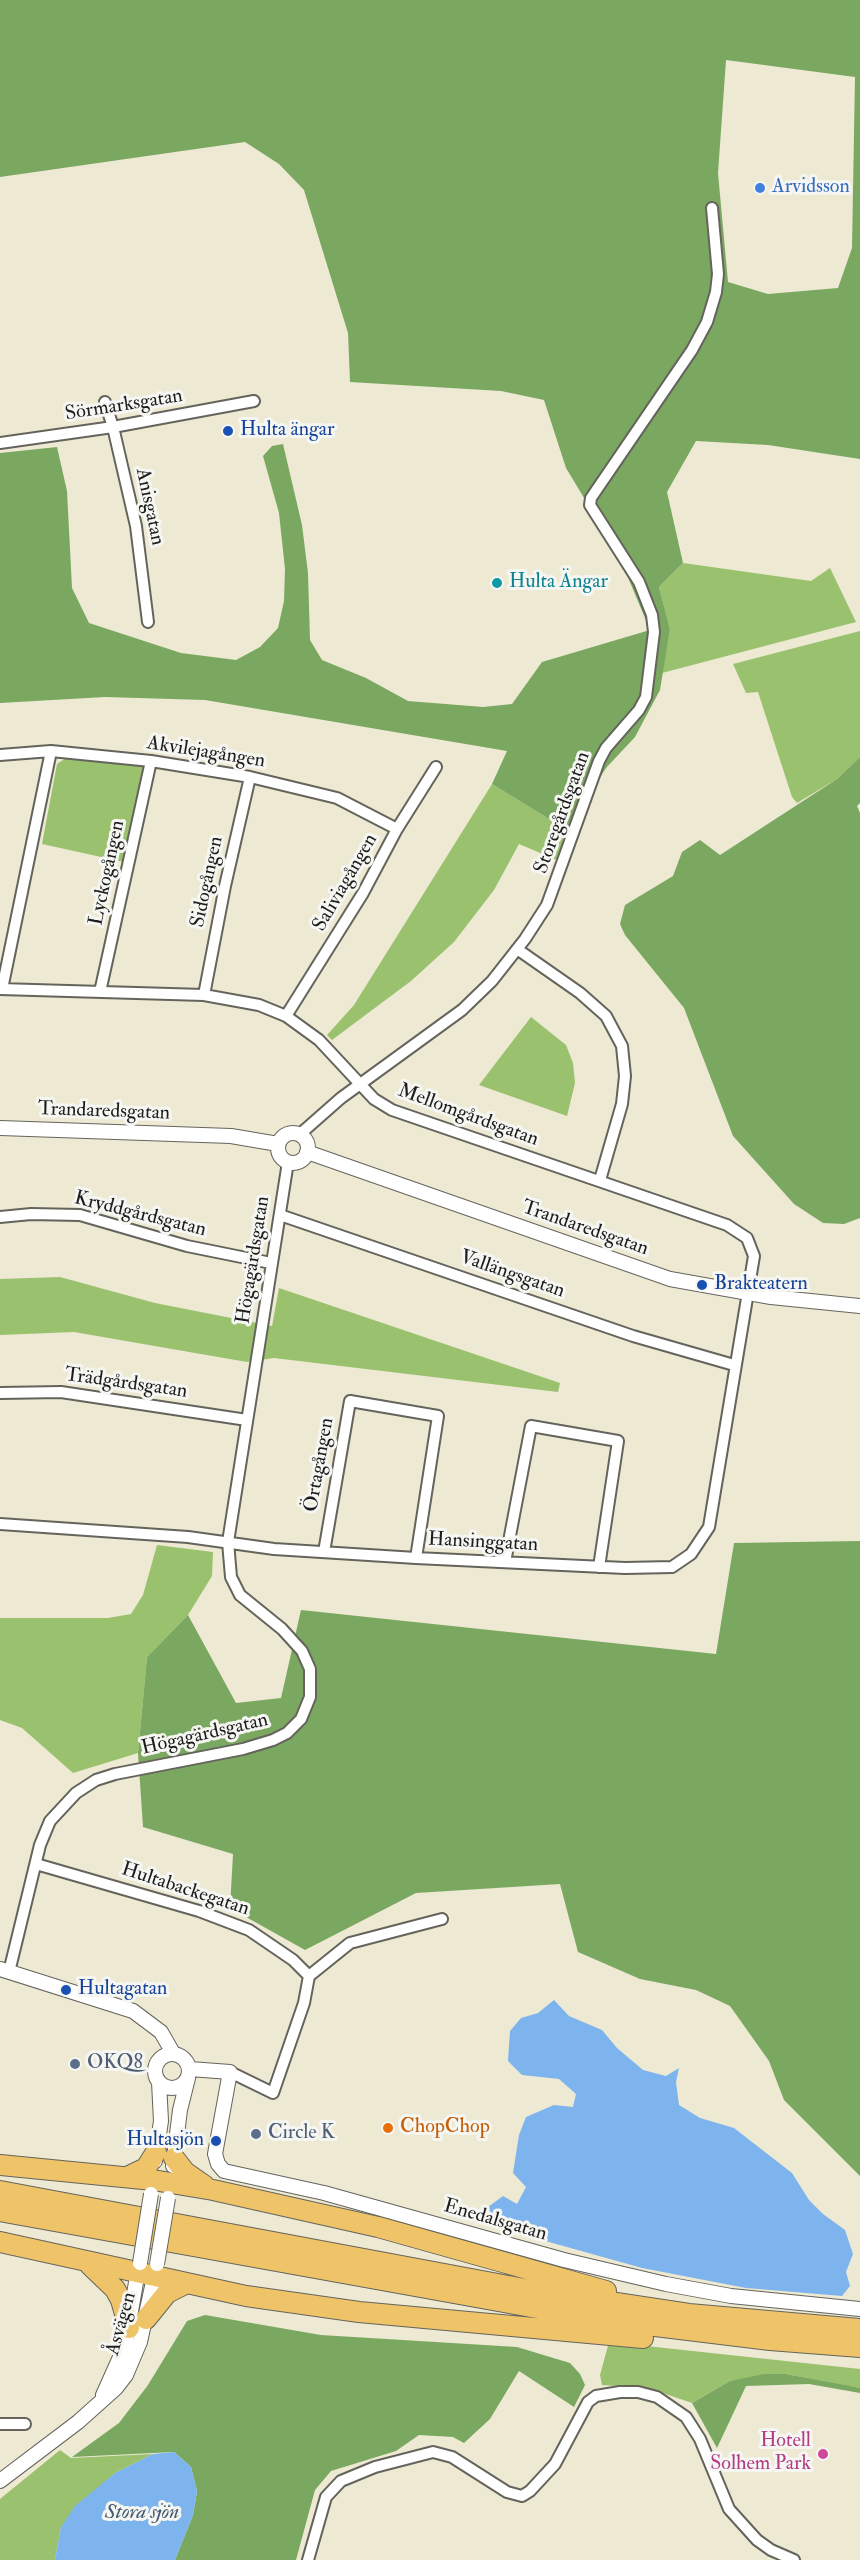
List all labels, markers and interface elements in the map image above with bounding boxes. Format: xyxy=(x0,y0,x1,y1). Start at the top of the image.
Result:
place label: Arvidsson xyxy=(772,176,850,200)
marker: Arvidsson xyxy=(753,181,767,195)
street label: Sörmarksgatan xyxy=(64,385,184,427)
place label: Hulta ängar xyxy=(240,419,335,443)
marker: Hulta ängar xyxy=(221,424,235,438)
street label: Anisgatan xyxy=(129,466,169,548)
place label: Hulta Ängar xyxy=(509,571,608,595)
marker: Hulta Ängar xyxy=(490,576,504,590)
street label: Akvilejagången xyxy=(145,732,267,774)
street label: Storegårdsgatan xyxy=(530,749,596,877)
street label: Lyckogången xyxy=(85,818,131,928)
street label: Saliviagången xyxy=(308,830,384,936)
street label: Sidogången xyxy=(187,834,229,930)
street label: Mellomgårdsgatan xyxy=(394,1079,542,1153)
street label: Trandaredsgatan xyxy=(38,1098,170,1126)
street label: Kryddgårdsgatan xyxy=(72,1187,208,1243)
street label: Högagärdsgatan xyxy=(232,1194,276,1326)
street label: Trandaredsgatan xyxy=(519,1196,651,1262)
street label: Vallängsgatan xyxy=(456,1246,568,1304)
place label: Brakteatern xyxy=(714,1273,808,1297)
marker: Brakteatern xyxy=(695,1278,709,1292)
street label: Trädgårdsgatan xyxy=(63,1364,189,1404)
street label: Örtagången xyxy=(300,1416,340,1514)
street label: Hansinggatan xyxy=(427,1528,539,1558)
street label: Högagärdsgatan xyxy=(139,1709,271,1761)
street label: Hultabackegatan xyxy=(118,1858,252,1922)
place label: Hultagatan xyxy=(78,1978,167,2002)
marker: Hultagatan xyxy=(59,1983,73,1997)
place label: OKQ8 xyxy=(87,2052,143,2076)
marker: OKQ8 xyxy=(68,2057,82,2071)
place label: ChopChop xyxy=(400,2116,490,2140)
marker: ChopChop xyxy=(381,2121,395,2135)
place label: Circle K xyxy=(268,2122,335,2146)
marker: Circle K xyxy=(249,2127,263,2141)
place label: Hultasjön xyxy=(126,2129,204,2153)
marker: Hultasjön xyxy=(209,2134,223,2148)
street label: Enedalsgatan xyxy=(441,2195,549,2247)
street label: Åsvägen xyxy=(102,2290,142,2358)
place label: Hotell Solhem Park xyxy=(710,2430,811,2477)
marker: Hotell Solhem Park xyxy=(816,2447,830,2461)
water label: Stora sjön xyxy=(105,2500,179,2526)

